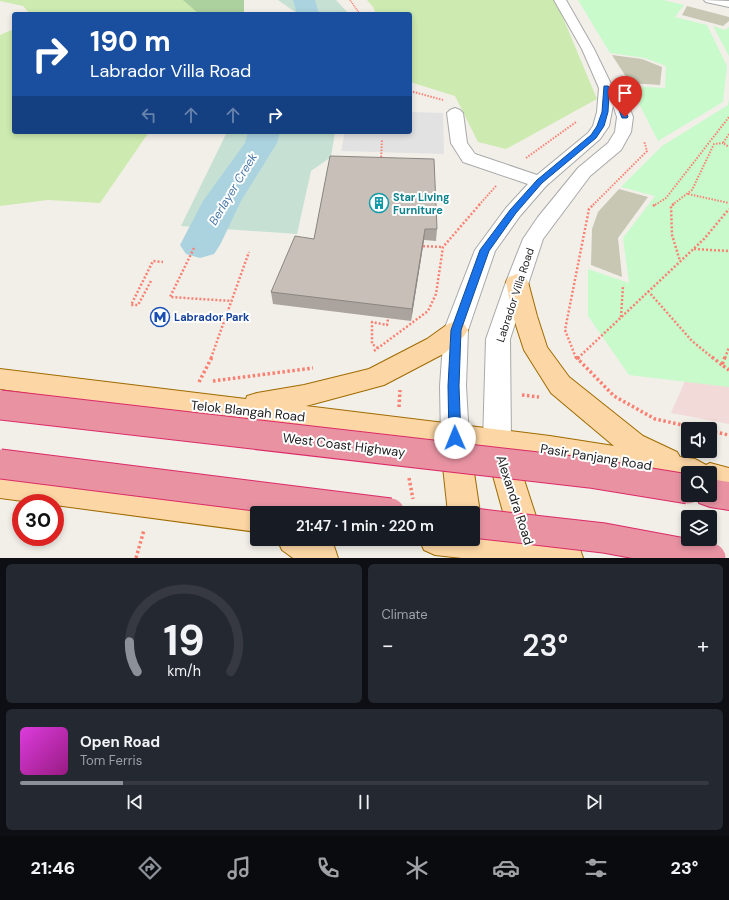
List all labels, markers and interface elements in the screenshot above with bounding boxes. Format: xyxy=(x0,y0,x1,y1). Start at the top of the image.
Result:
text: 190 m xyxy=(90,23,171,60)
icon: right xyxy=(24,28,76,80)
text: Labrador Villa Road xyxy=(90,59,251,83)
pin xyxy=(608,76,642,117)
icon: arrive xyxy=(614,82,636,104)
icon: left xyxy=(138,104,160,126)
icon: ahead xyxy=(180,104,202,126)
icon: ahead xyxy=(222,104,244,126)
icon: right xyxy=(264,104,286,126)
water label: Berlayer Creek xyxy=(205,149,261,228)
place label: Star Living Furniture xyxy=(393,190,450,217)
building icon: Star Living Furniture xyxy=(368,192,390,214)
street label: Labrador Villa Road xyxy=(493,246,537,344)
metro station icon: Labrador Park xyxy=(149,306,171,328)
place label: Labrador Park xyxy=(174,310,250,324)
street label: Telok Blangah Road xyxy=(190,397,306,425)
position arrow xyxy=(434,417,476,459)
map controls xyxy=(681,422,717,546)
button: sound xyxy=(681,422,717,458)
street label: West Coast Highway xyxy=(282,429,406,461)
street label: Pasir Panjang Road xyxy=(539,440,653,474)
street label: Alexandra Road xyxy=(492,453,538,547)
button: search xyxy=(681,466,717,502)
speed limit sign: 30 xyxy=(12,494,64,546)
button: layers xyxy=(681,510,717,546)
text: 21:47 · 1 min · 220 m xyxy=(296,516,434,536)
text: Climate xyxy=(382,606,428,623)
text: 19 xyxy=(163,613,205,667)
text: 23° xyxy=(522,626,568,665)
text: − xyxy=(382,631,394,660)
text: + xyxy=(697,631,709,660)
text: km/h xyxy=(167,661,201,679)
text: Open Road xyxy=(80,732,160,752)
text: Tom Ferris xyxy=(80,752,142,769)
icon: previous xyxy=(124,791,146,813)
icon: pause xyxy=(353,791,375,813)
icon: next xyxy=(583,791,605,813)
icon: directions xyxy=(136,854,164,882)
icon: music xyxy=(225,854,253,882)
icon: phone xyxy=(314,854,342,882)
icon: climate xyxy=(403,854,431,882)
icon: car xyxy=(492,854,520,882)
icon: filters xyxy=(582,854,610,882)
text: 21:46 xyxy=(31,856,75,880)
text: 23° xyxy=(671,856,698,880)

